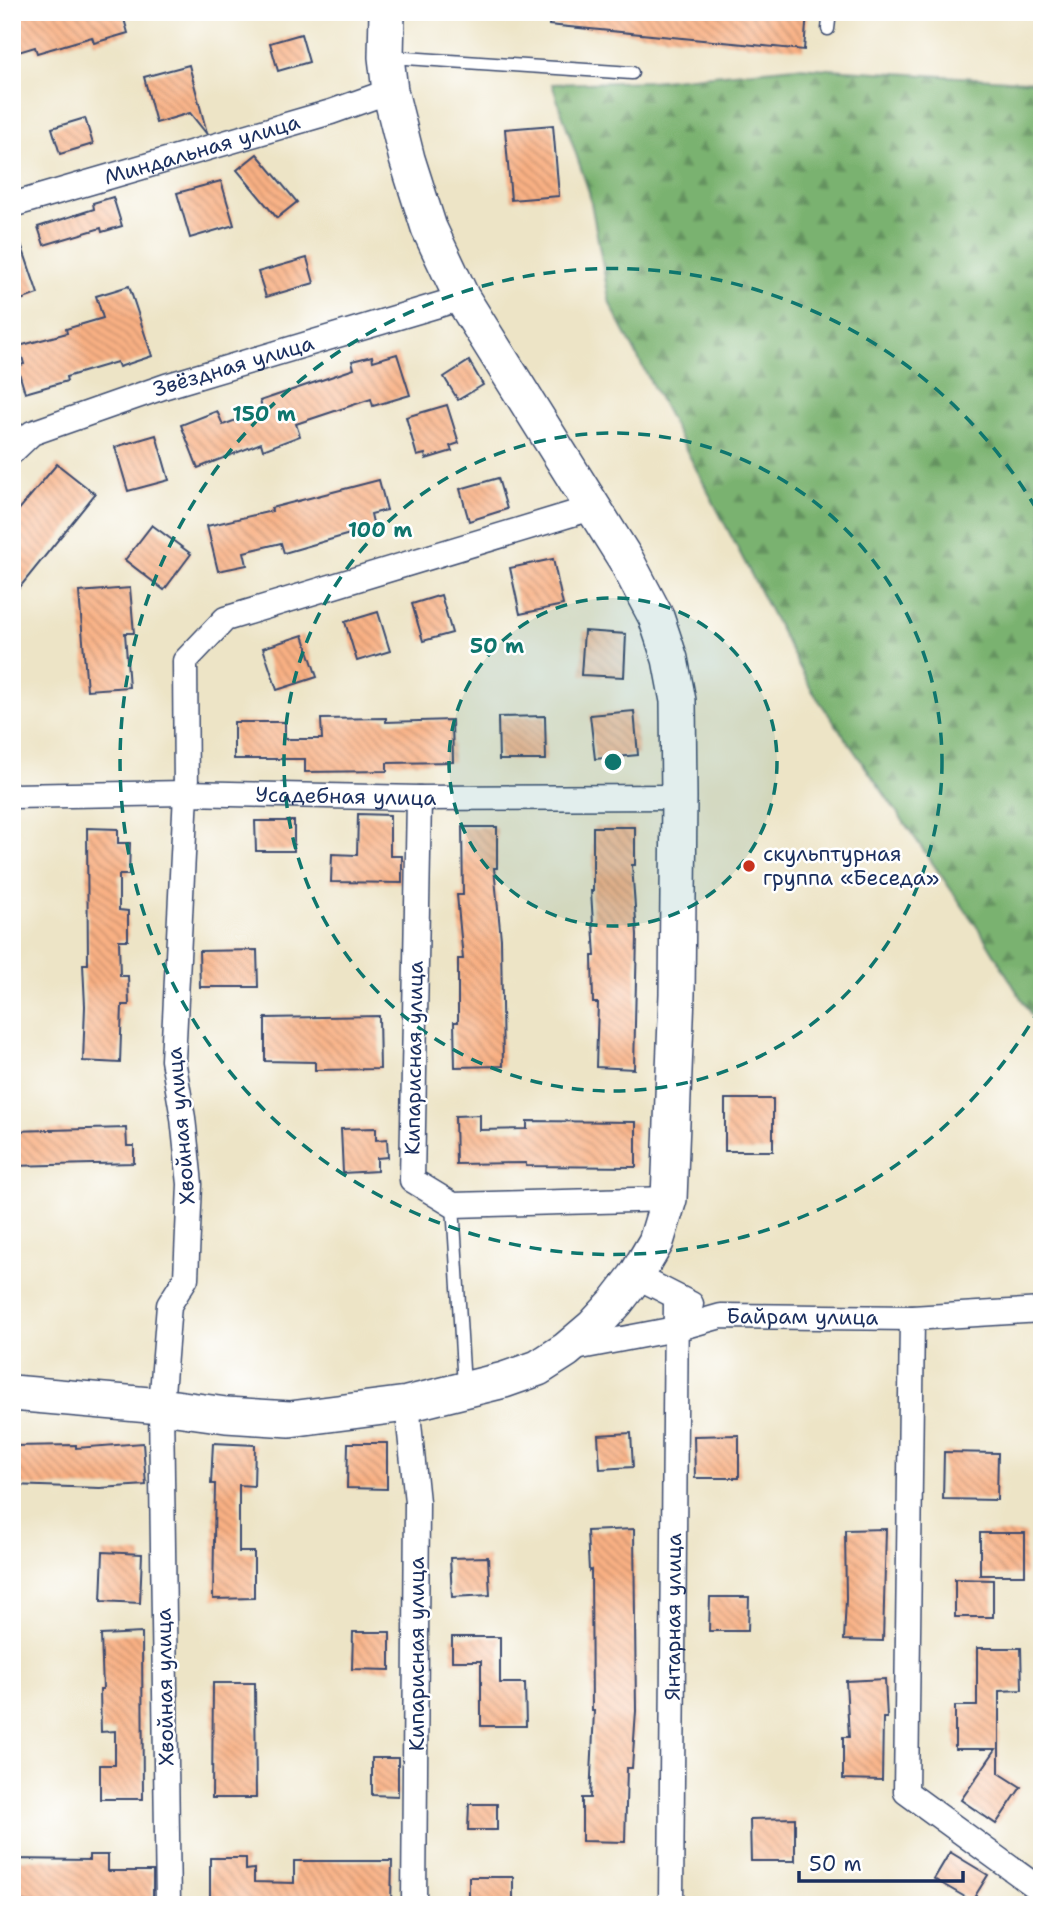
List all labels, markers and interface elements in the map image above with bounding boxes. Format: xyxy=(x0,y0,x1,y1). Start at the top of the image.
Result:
street label: Миндальная улица xyxy=(101,108,303,191)
street label: Звёздная улица xyxy=(149,329,317,403)
text: 150 m xyxy=(232,400,296,428)
text: 100 m xyxy=(348,516,412,544)
text: 50 m xyxy=(470,632,524,660)
centre of rings xyxy=(601,750,625,774)
street label: Усадебная улица xyxy=(255,780,436,812)
place label: скульптурная группа «Беседа» xyxy=(763,840,939,892)
marker: скульптурная группа «Беседа» xyxy=(741,858,757,874)
street label: Кипарисная улица xyxy=(398,961,430,1155)
street label: Хвойная улица xyxy=(160,1046,202,1206)
street label: Байрам улица xyxy=(726,1302,878,1332)
street label: Янтарная улица xyxy=(659,1533,688,1700)
street label: Кипарисная улица xyxy=(403,1557,431,1751)
street label: Хвойная улица xyxy=(150,1608,180,1766)
scale bar xyxy=(799,1840,963,1884)
text: 50 m xyxy=(809,1850,862,1878)

